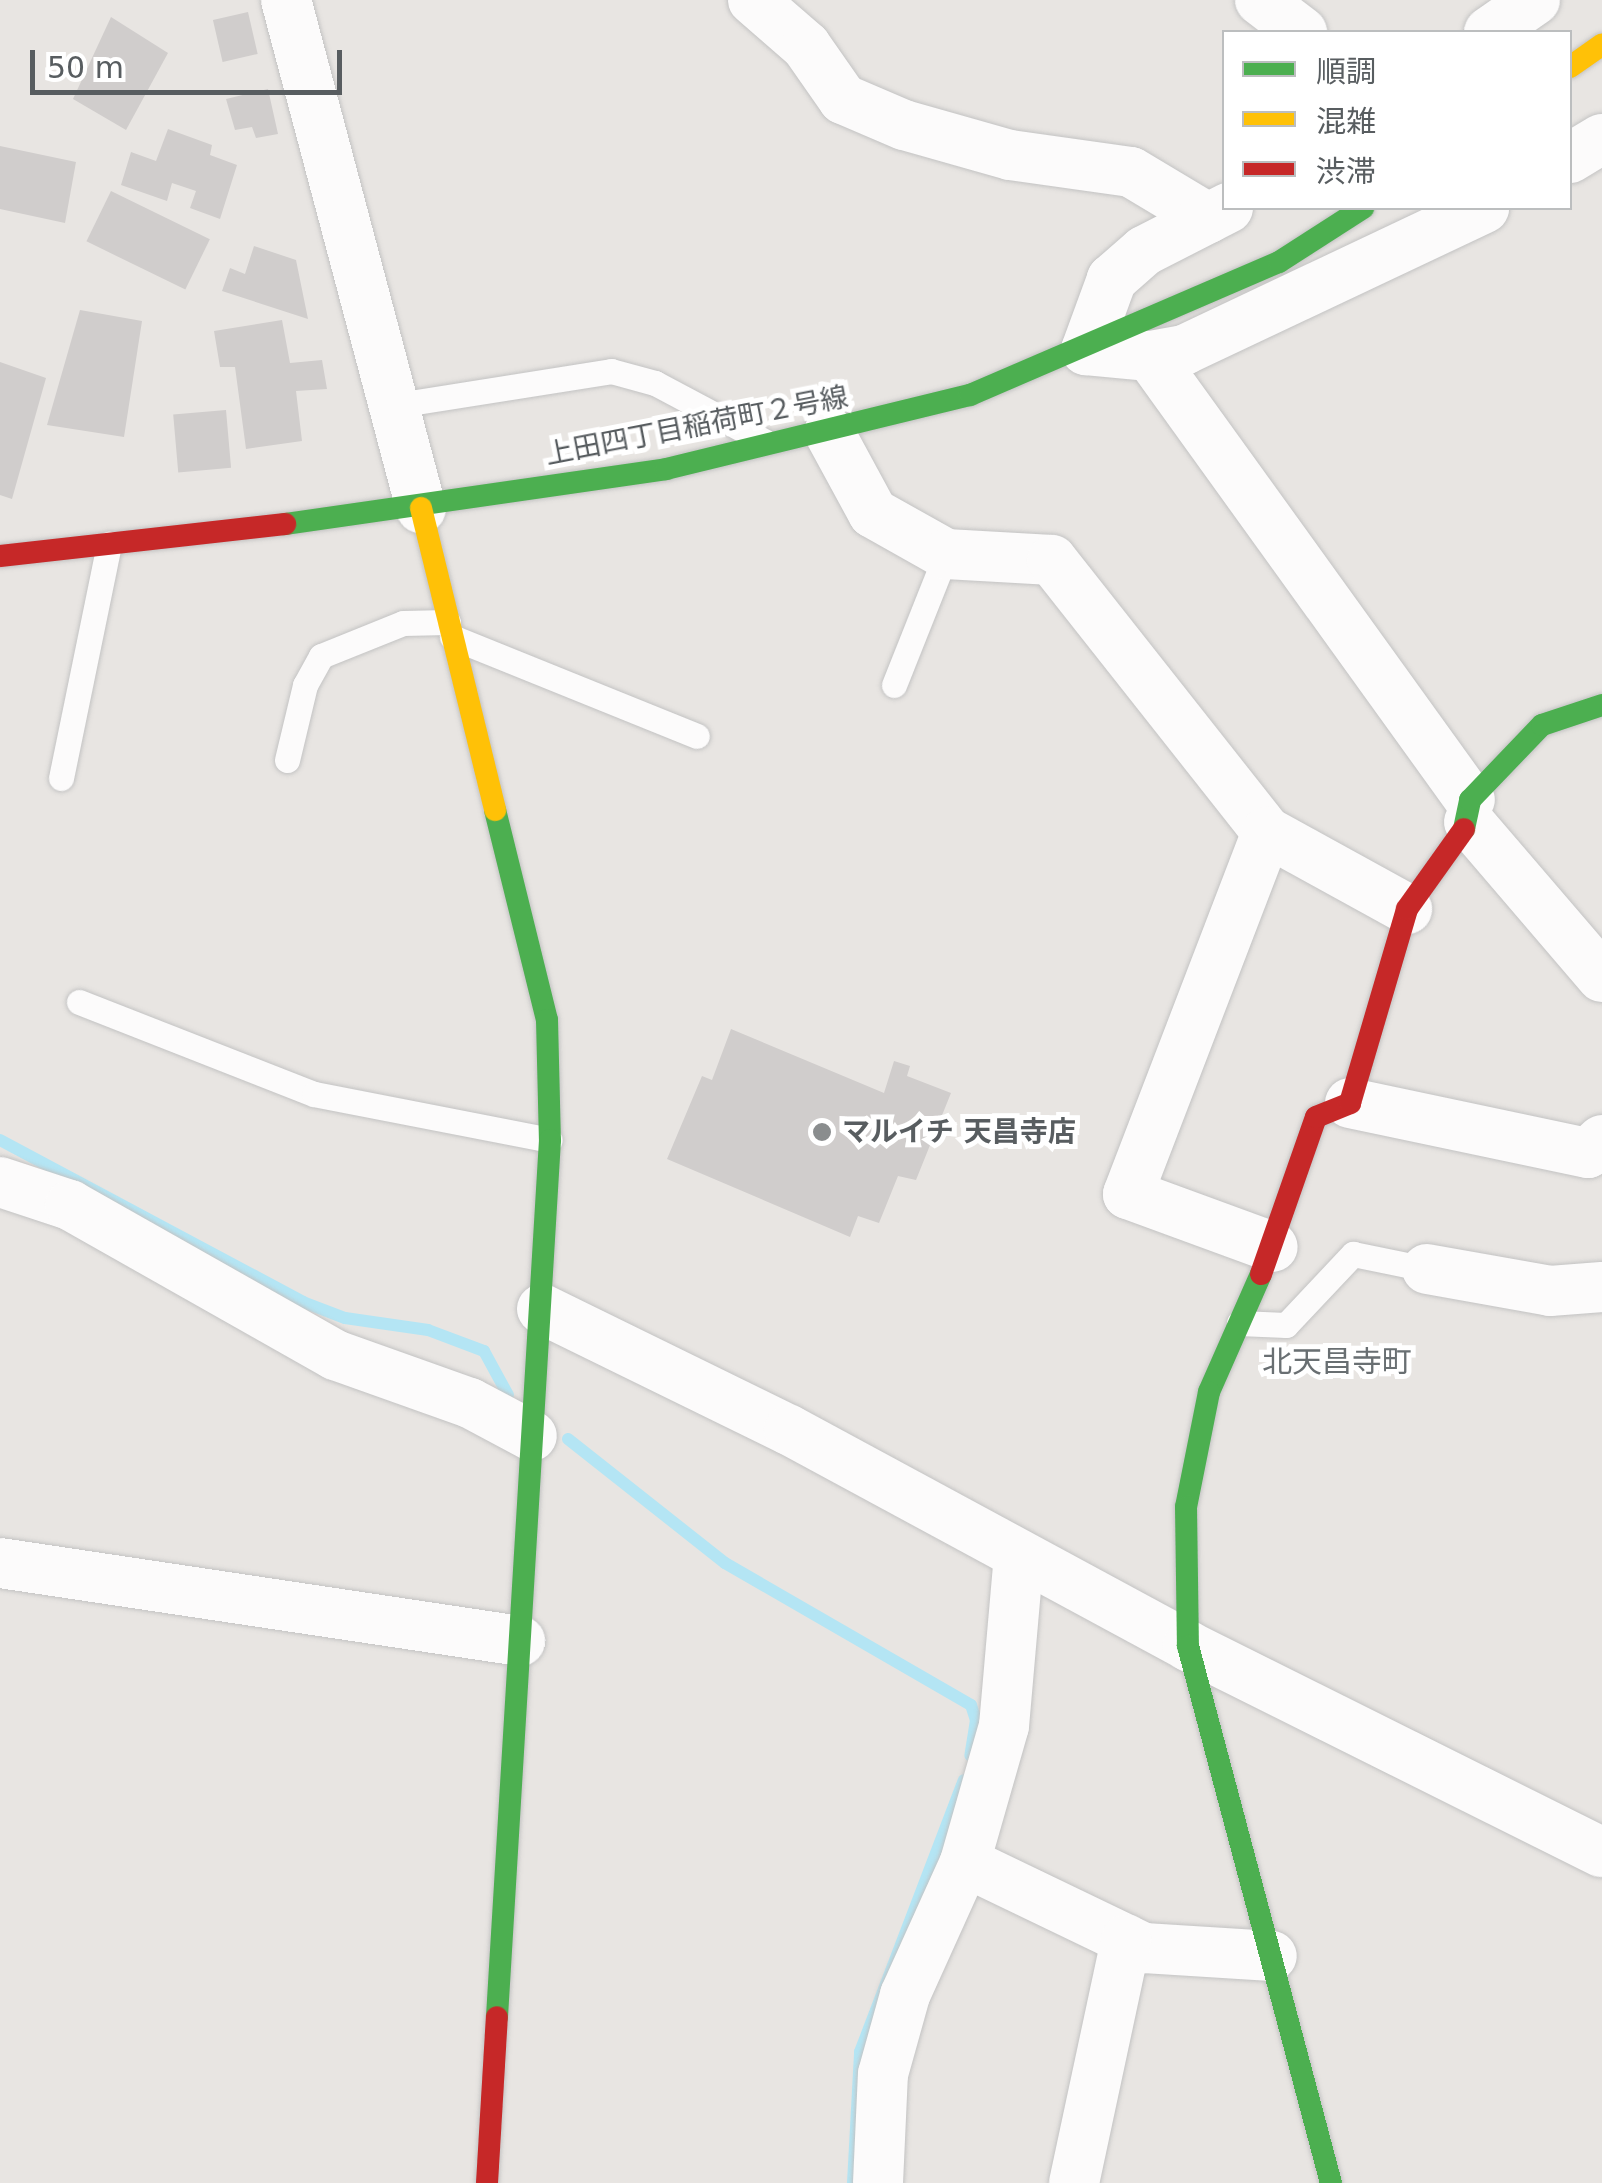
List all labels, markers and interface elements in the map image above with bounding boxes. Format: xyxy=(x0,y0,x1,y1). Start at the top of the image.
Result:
scale bar xyxy=(35,30,348,92)
legend xyxy=(1222,30,1572,210)
text: 50 m xyxy=(47,50,124,85)
text: 順調 xyxy=(1316,54,1376,89)
text: 混雑 xyxy=(1316,104,1376,139)
text: 渋滞 xyxy=(1316,154,1376,189)
street label: 上田四丁目稲荷町２号線 xyxy=(543,380,851,472)
place label: マルイチ 天昌寺店 xyxy=(842,1115,1076,1149)
marker: マルイチ 天昌寺店 xyxy=(811,1121,833,1143)
district label: 北天昌寺町 xyxy=(1262,1344,1412,1380)

